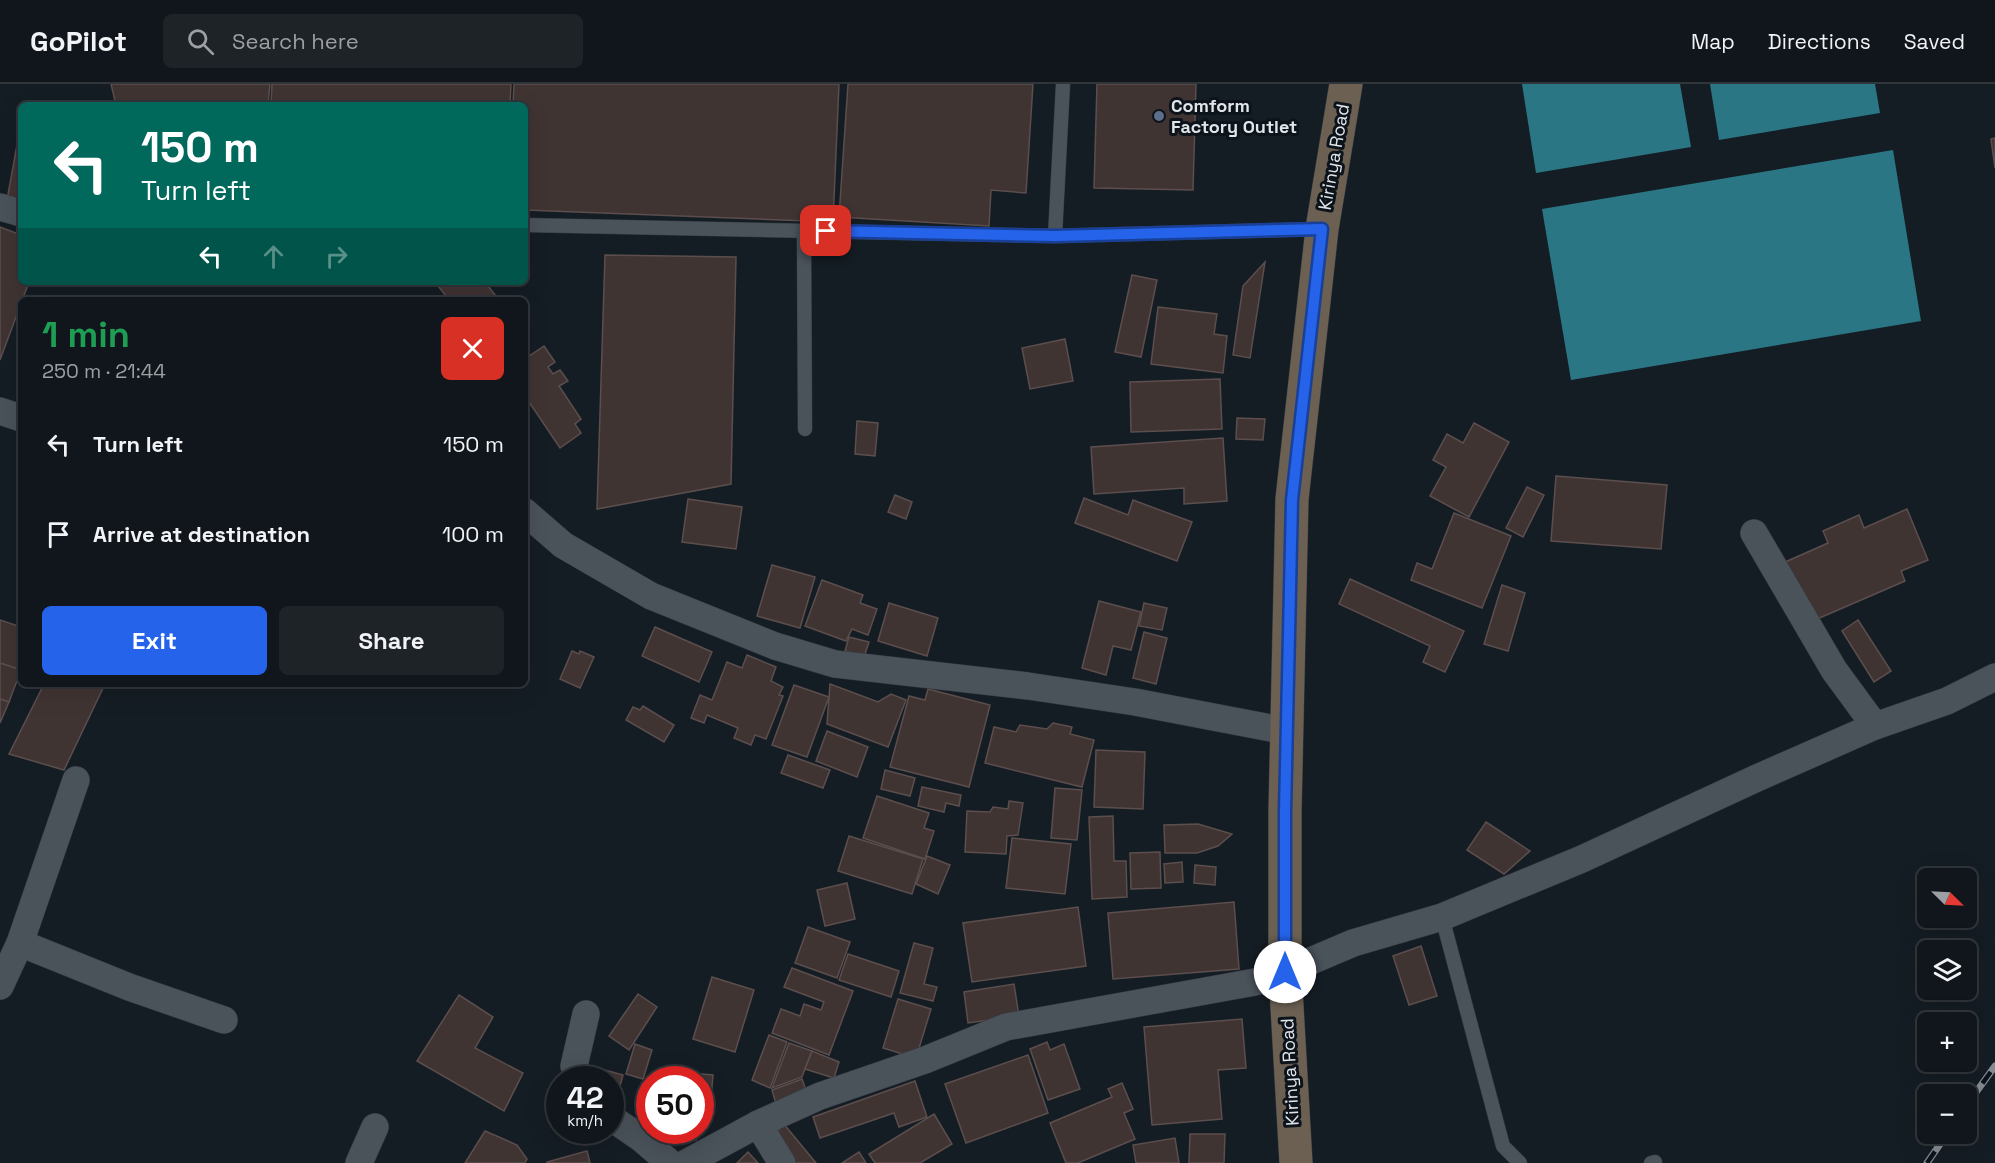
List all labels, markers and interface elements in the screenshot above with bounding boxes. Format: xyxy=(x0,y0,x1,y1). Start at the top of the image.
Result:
search box xyxy=(163,14,583,68)
text: GoPilot xyxy=(30,23,127,59)
icon: search xyxy=(184,25,217,58)
text: Search here xyxy=(232,27,359,55)
text: Map xyxy=(1691,28,1735,55)
text: Directions xyxy=(1768,28,1871,55)
text: Saved xyxy=(1904,28,1965,55)
place label: Comform Factory Outlet xyxy=(1171,94,1297,138)
street label: Kirinya Road xyxy=(1313,102,1354,212)
marker: Comform Factory Outlet xyxy=(1152,109,1166,123)
text: 150 m xyxy=(141,121,259,174)
icon: left xyxy=(42,126,120,204)
text: Turn left xyxy=(141,173,251,208)
pin xyxy=(800,205,851,256)
icon: arrive xyxy=(809,214,842,247)
icon: left xyxy=(194,240,227,273)
icon: ahead xyxy=(257,240,290,273)
icon: right xyxy=(320,240,353,273)
text: 1 min xyxy=(42,312,130,358)
button: close xyxy=(441,317,504,380)
text: 250 m · 21:44 xyxy=(42,358,166,384)
icon: left xyxy=(42,428,75,461)
text: Turn left xyxy=(93,430,183,458)
text: 150 m xyxy=(443,430,504,458)
icon: arrive xyxy=(42,518,75,551)
text: Arrive at destination xyxy=(93,520,310,548)
text: 100 m xyxy=(442,520,504,548)
button: Exit xyxy=(42,606,267,675)
button: Share xyxy=(279,606,504,675)
north arrow xyxy=(1917,868,1977,928)
map controls xyxy=(1917,868,1977,1144)
position arrow xyxy=(1253,940,1317,1004)
button: layers xyxy=(1917,940,1977,1000)
button: + xyxy=(1917,1012,1977,1072)
street label: Kirinya Road xyxy=(1275,1018,1304,1126)
speed limit sign: 50 xyxy=(636,1066,714,1144)
text: 42 xyxy=(567,1078,603,1117)
button: − xyxy=(1917,1084,1977,1144)
text: km/h xyxy=(567,1111,603,1130)

